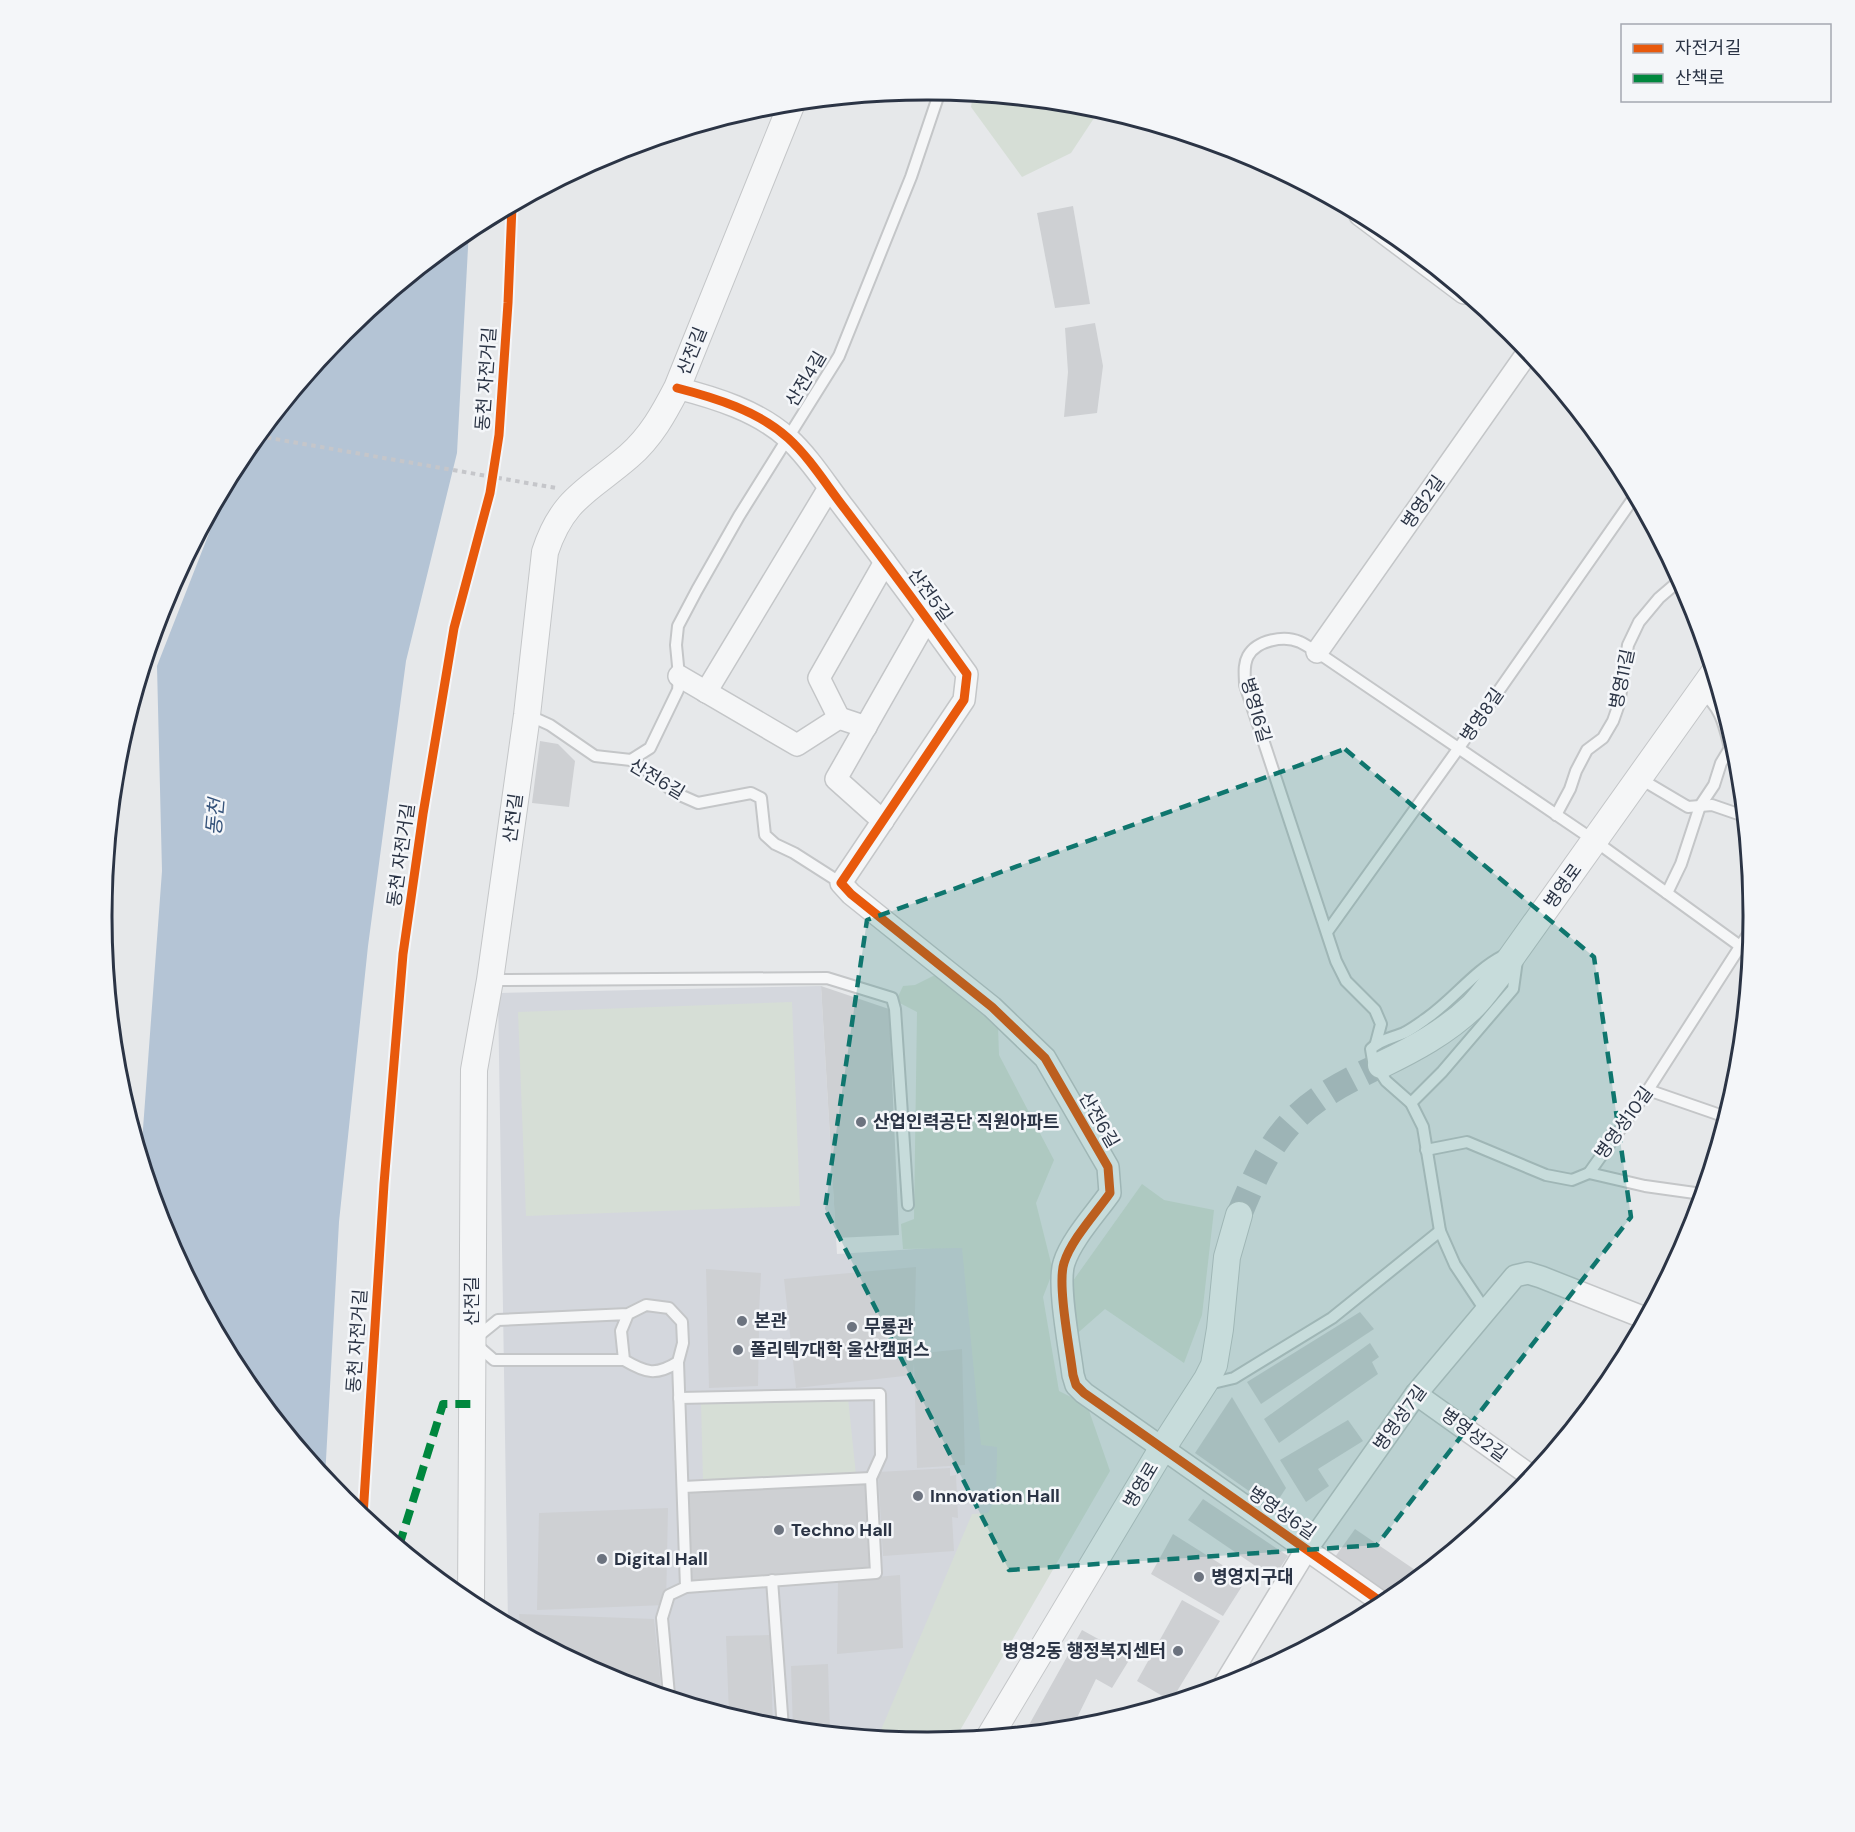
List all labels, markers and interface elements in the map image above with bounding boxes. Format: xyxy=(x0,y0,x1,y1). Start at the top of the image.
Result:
legend xyxy=(1621,24,1831,102)
text: 자전거길 xyxy=(1675,36,1741,60)
text: 산책로 xyxy=(1675,66,1725,90)
street label: 산전길 xyxy=(672,323,712,379)
street label: 동천 자전거길 xyxy=(470,326,502,432)
street label: 산전4길 xyxy=(780,347,832,411)
street label: 병영2길 xyxy=(1396,471,1450,533)
street label: 산전5길 xyxy=(902,563,958,627)
street label: 병영11길 xyxy=(1604,647,1640,711)
street label: 병영16길 xyxy=(1235,675,1277,745)
street label: 병영8길 xyxy=(1455,683,1509,747)
street label: 산전6길 xyxy=(625,753,689,805)
street label: 산전길 xyxy=(498,792,528,844)
water label: 동천 xyxy=(200,795,230,836)
street label: 동천 자전거길 xyxy=(382,802,420,908)
street label: 병영로 xyxy=(1539,859,1587,913)
street label: 병영성10길 xyxy=(1590,1082,1658,1164)
street label: 산전6길 xyxy=(1073,1088,1125,1152)
place label: 산업인력공단 직원아파트 xyxy=(873,1110,1059,1134)
marker: 산업인력공단 직원아파트 xyxy=(854,1115,868,1129)
street label: 산전길 xyxy=(460,1276,484,1326)
street label: 동천 자전거길 xyxy=(341,1288,373,1394)
place label: 본관 xyxy=(754,1309,788,1333)
marker: 본관 xyxy=(735,1314,749,1328)
place label: 무룡관 xyxy=(864,1315,914,1339)
marker: 무룡관 xyxy=(845,1320,859,1334)
place label: 폴리텍7대학 울산캠퍼스 xyxy=(750,1338,930,1362)
marker: 폴리텍7대학 울산캠퍼스 xyxy=(731,1343,745,1357)
street label: 병영성7길 xyxy=(1368,1380,1432,1456)
street label: 병영성2길 xyxy=(1436,1403,1512,1467)
street label: 병영로 xyxy=(1118,1458,1164,1512)
street label: 병영성6길 xyxy=(1243,1481,1321,1545)
place label: Innovation Hall xyxy=(930,1484,1060,1508)
marker: Innovation Hall xyxy=(911,1489,925,1503)
place label: Techno Hall xyxy=(791,1518,892,1542)
marker: Techno Hall xyxy=(772,1523,786,1537)
place label: Digital Hall xyxy=(614,1547,708,1571)
marker: Digital Hall xyxy=(595,1552,609,1566)
place label: 병영지구대 xyxy=(1211,1565,1294,1589)
marker: 병영지구대 xyxy=(1192,1570,1206,1584)
place label: 병영2동 행정복지센터 xyxy=(1002,1639,1166,1663)
marker: 병영2동 행정복지센터 xyxy=(1171,1644,1185,1658)

